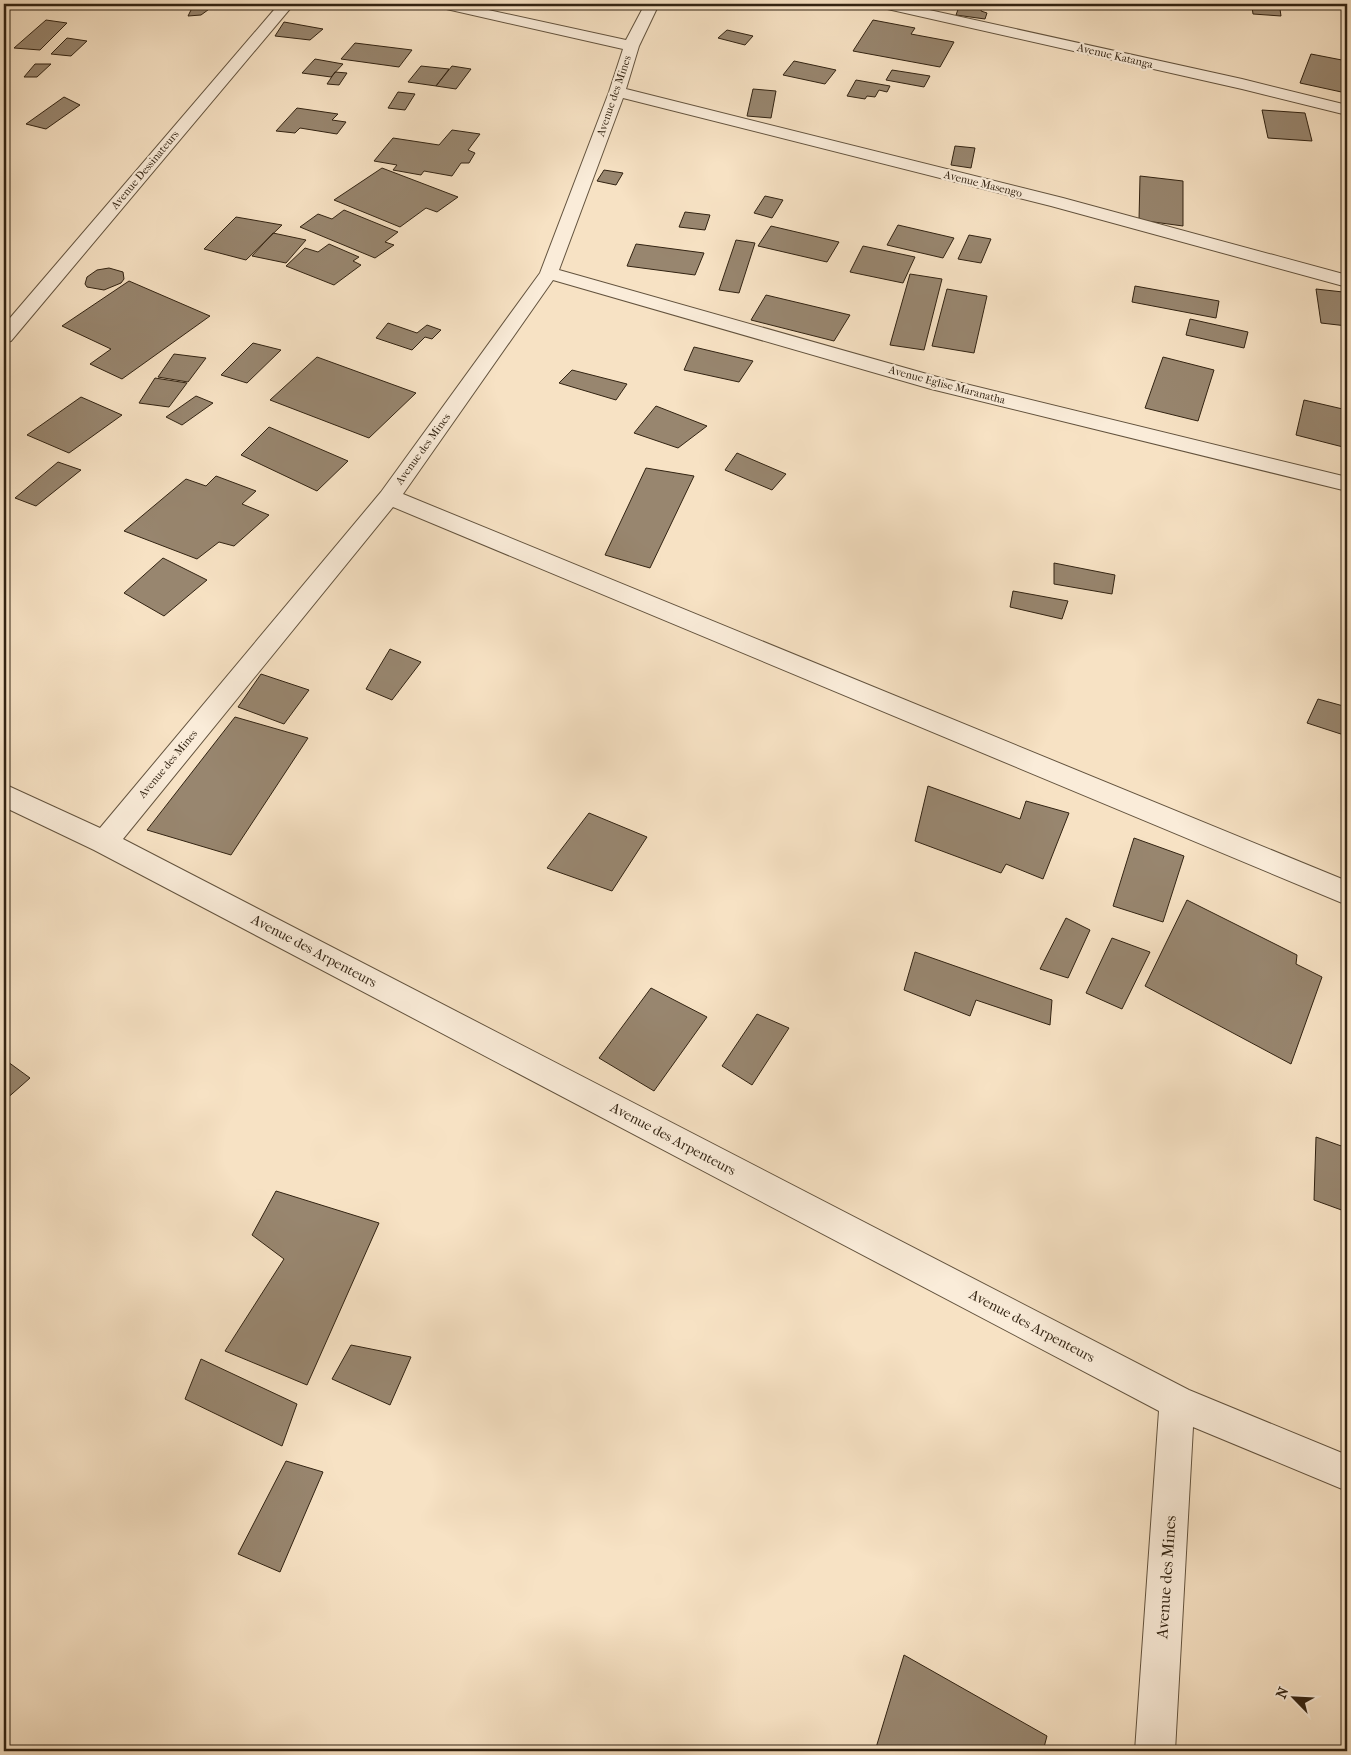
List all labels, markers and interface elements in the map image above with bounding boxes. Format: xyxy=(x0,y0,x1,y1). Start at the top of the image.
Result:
street label: Avenue Katanga xyxy=(1075,41,1155,71)
street label: Avenue des Mines xyxy=(594,54,634,139)
street label: Avenue Dessinateurs xyxy=(108,128,182,213)
street label: Avenue Masengo xyxy=(941,168,1024,200)
street label: Avenue Eglise Maranatha xyxy=(886,363,1008,407)
street label: Avenue des Mines xyxy=(392,411,453,488)
street label: Avenue des Mines xyxy=(135,727,200,801)
street label: Avenue des Arpenteurs xyxy=(247,910,380,991)
street label: Avenue des Arpenteurs xyxy=(606,1098,739,1179)
street label: Avenue des Arpenteurs xyxy=(965,1285,1098,1366)
street label: Avenue des Mines xyxy=(1152,1515,1180,1640)
north arrow xyxy=(1268,1672,1318,1722)
text: N xyxy=(1273,1684,1293,1701)

